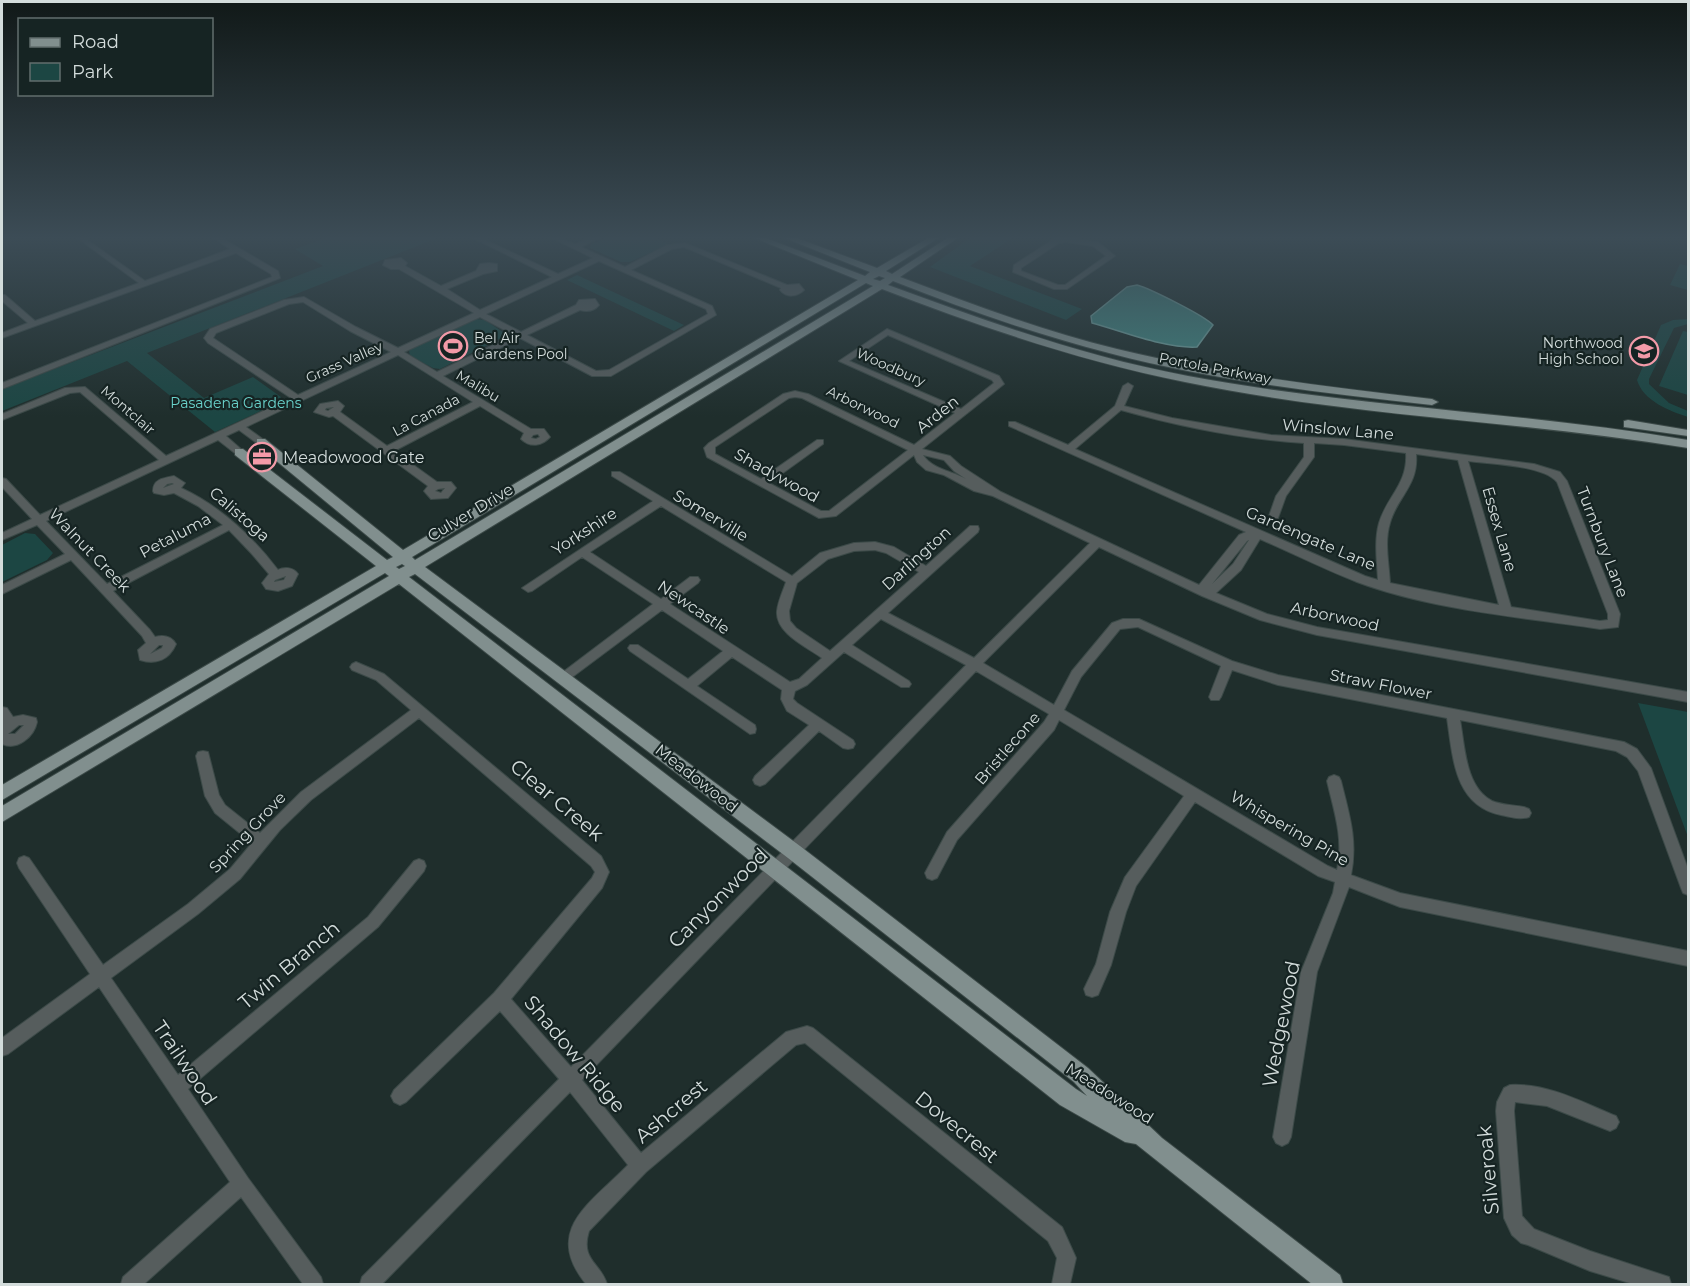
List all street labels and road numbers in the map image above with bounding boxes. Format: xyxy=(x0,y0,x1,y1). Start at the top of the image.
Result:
street label: Grass Valley xyxy=(303,337,386,387)
street label: Woodbury xyxy=(854,344,929,390)
street label: Portola Parkway xyxy=(1158,348,1273,388)
street label: Malibu xyxy=(453,366,503,406)
street label: Montclair xyxy=(97,381,159,439)
street label: Arborwood xyxy=(824,382,902,432)
street label: La Canada xyxy=(389,390,463,440)
street label: Arden xyxy=(912,392,962,437)
street label: Winslow Lane xyxy=(1281,415,1395,444)
street label: Shadywood xyxy=(731,444,823,507)
street label: Culver Drive xyxy=(424,479,517,545)
street label: Calistoga xyxy=(206,483,274,546)
street label: Essex Lane xyxy=(1478,484,1521,574)
street label: Turnbury Lane xyxy=(1573,484,1632,600)
street label: Somerville xyxy=(670,486,752,545)
street label: Yorkshire xyxy=(548,503,620,559)
street label: Gardengate Lane xyxy=(1243,503,1379,574)
street label: Walnut Creek xyxy=(45,504,135,597)
street label: Petaluma xyxy=(136,509,214,562)
street label: Darlington xyxy=(878,522,955,594)
street label: Newcastle xyxy=(654,576,733,639)
street label: Arborwood xyxy=(1289,598,1381,635)
street label: Straw Flower xyxy=(1328,665,1434,704)
street label: Bristlecone xyxy=(971,708,1044,789)
street label: Meadowood xyxy=(652,740,742,817)
street label: Clear Creek xyxy=(505,754,609,846)
street label: Whispering Pine xyxy=(1227,787,1352,870)
street label: Spring Grove xyxy=(205,788,290,877)
street label: Canyonwood xyxy=(663,843,773,953)
street label: Twin Branch xyxy=(233,916,345,1014)
street label: Wedgewood xyxy=(1257,959,1305,1089)
street label: Shadow Ridge xyxy=(519,991,631,1117)
street label: Trailwood xyxy=(148,1016,222,1110)
street label: Meadowood xyxy=(1062,1059,1157,1128)
street label: Ashcrest xyxy=(630,1074,712,1148)
street label: Dovecrest xyxy=(910,1086,1004,1168)
street label: Silveroak xyxy=(1472,1124,1504,1216)

